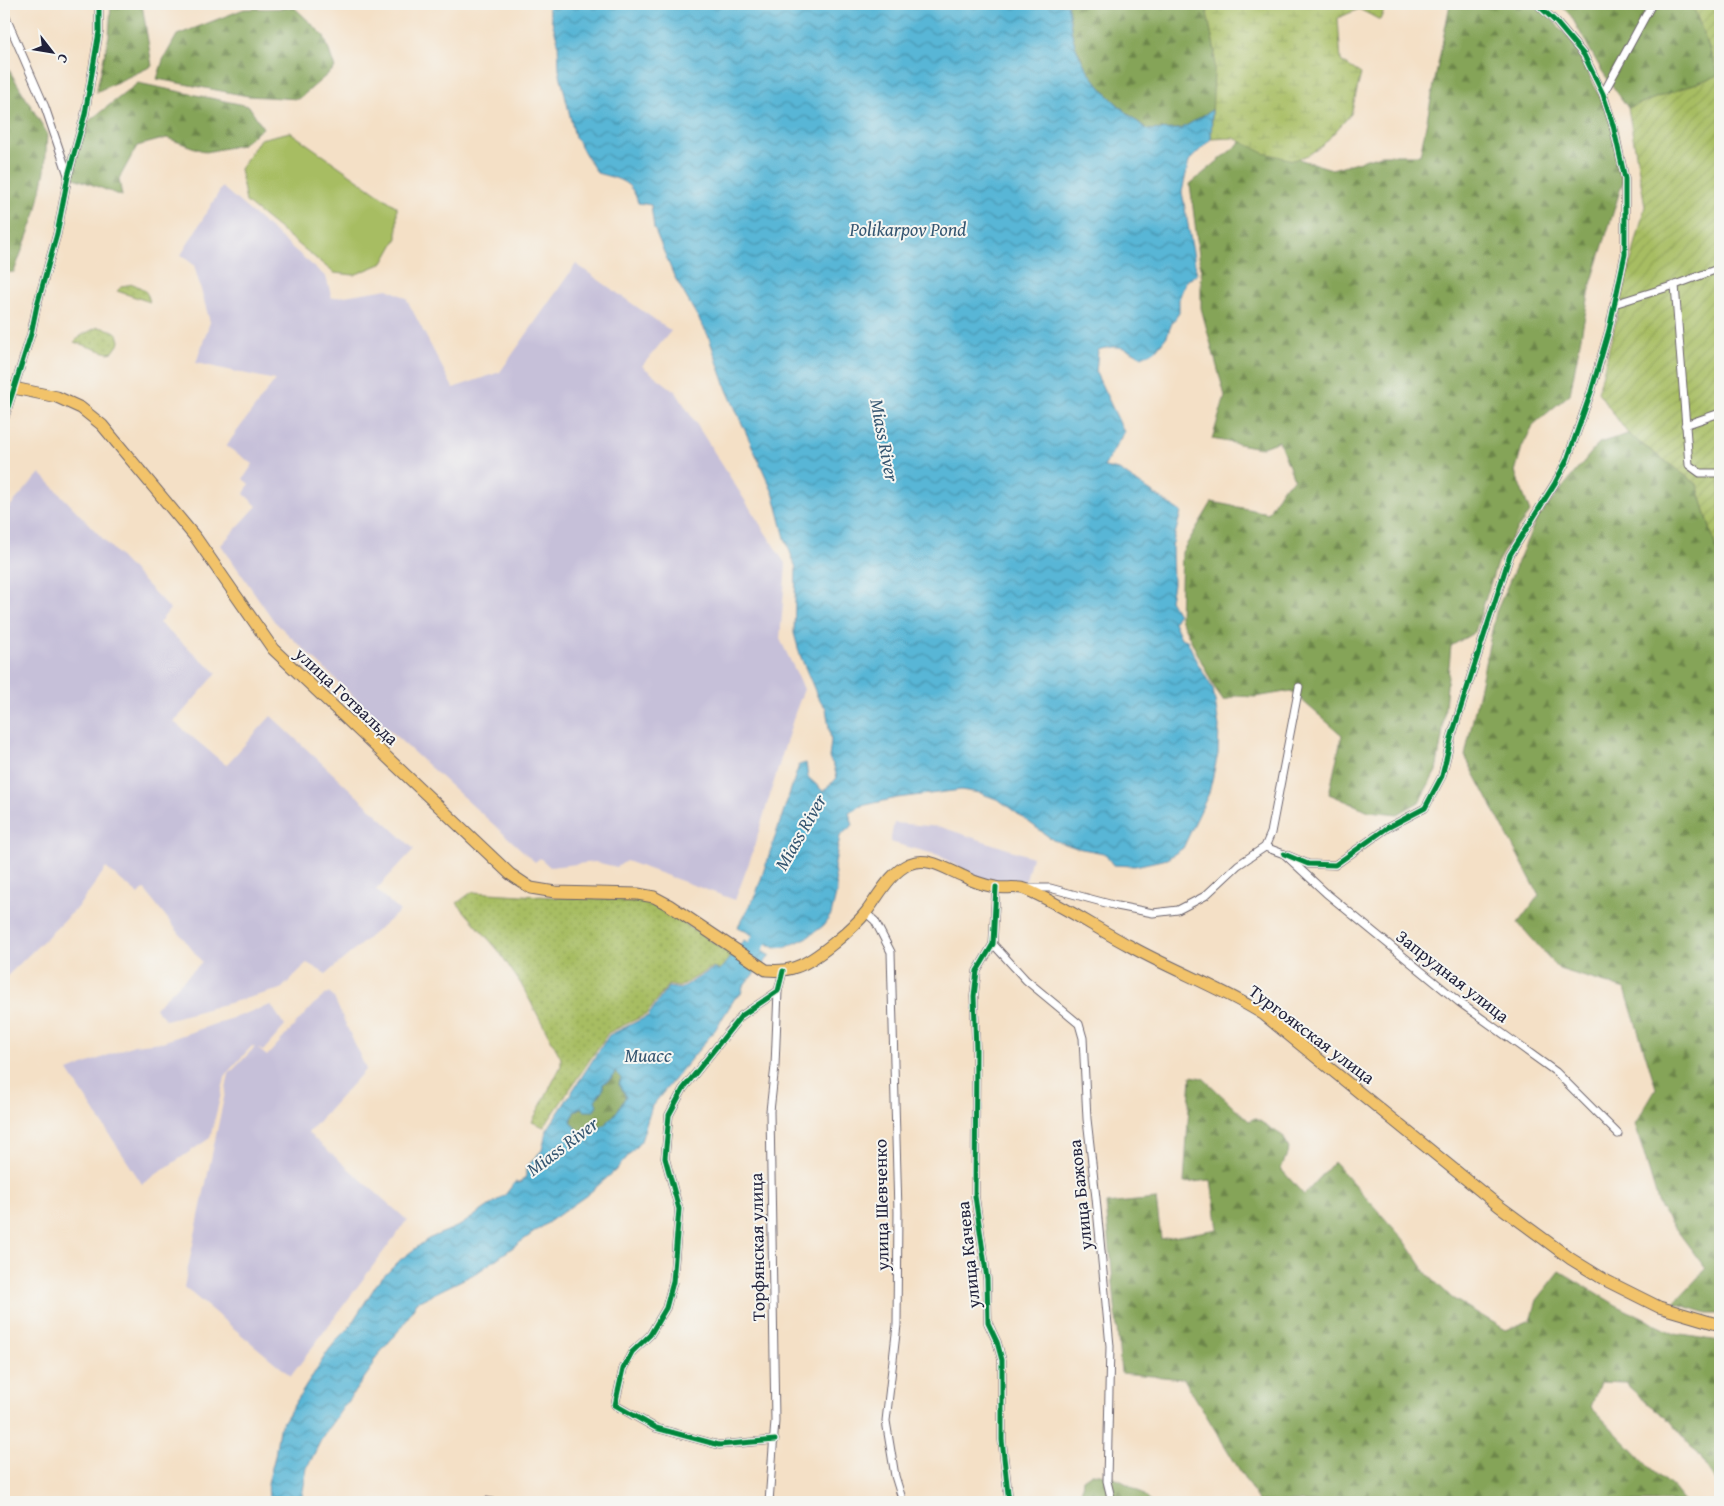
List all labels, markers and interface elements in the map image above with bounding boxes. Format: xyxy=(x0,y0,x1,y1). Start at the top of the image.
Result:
north arrow xyxy=(28,28,78,78)
text: С xyxy=(52,50,74,67)
water label: Polikarpov Pond xyxy=(848,215,967,243)
water label: Miass River xyxy=(863,396,907,485)
street label: улица Готвальда xyxy=(288,640,405,752)
water label: Miass River xyxy=(767,788,834,875)
street label: Запрудная улица xyxy=(1391,923,1516,1029)
street label: Тургоякская улица xyxy=(1243,977,1381,1091)
water label: Миасс xyxy=(624,1041,672,1069)
water label: Miass River xyxy=(520,1109,605,1182)
street label: улица Бажова xyxy=(1061,1138,1099,1253)
street label: улица Шевченко xyxy=(866,1139,896,1272)
street label: Торфянская улица xyxy=(742,1172,772,1321)
street label: улица Качева xyxy=(949,1200,987,1311)

